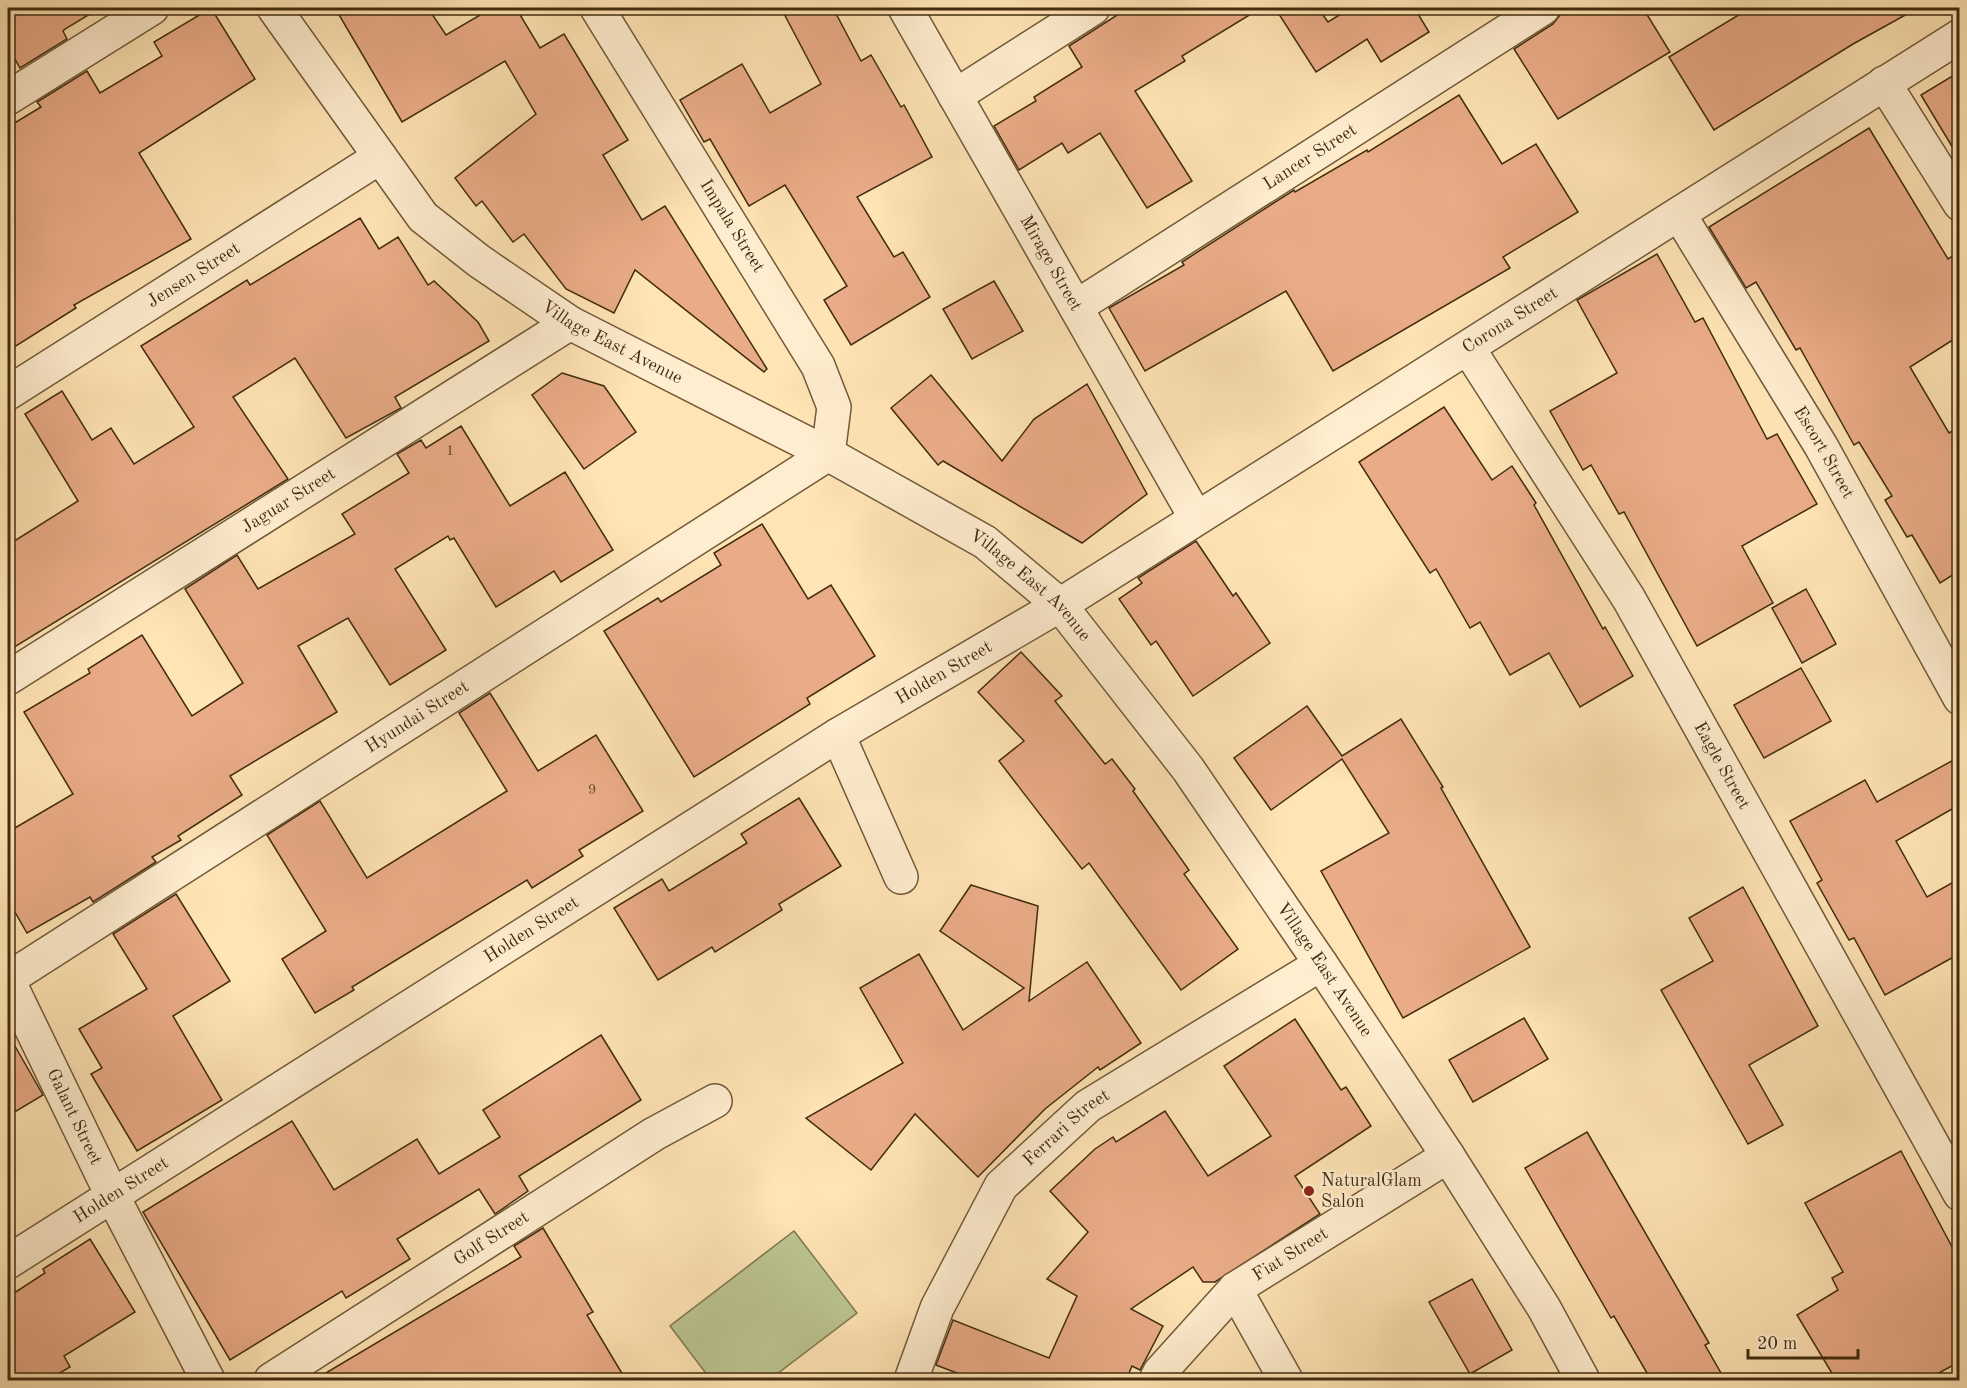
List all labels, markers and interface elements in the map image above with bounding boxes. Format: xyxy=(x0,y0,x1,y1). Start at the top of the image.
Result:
street label: Lancer Street xyxy=(1260,121,1360,194)
street label: Impala Street xyxy=(696,176,768,276)
street label: Mirage Street xyxy=(1016,212,1085,314)
street label: Jensen Street xyxy=(144,239,244,311)
street label: Corona Street xyxy=(1459,284,1561,357)
street label: Village East Avenue xyxy=(538,297,685,387)
street label: Escort Street xyxy=(1790,403,1857,502)
house number: 1 xyxy=(446,444,454,459)
street label: Jaguar Street xyxy=(239,464,339,537)
street label: Village East Avenue xyxy=(967,526,1094,645)
street label: Holden Street xyxy=(893,638,995,708)
street label: Hyundai Street xyxy=(362,677,472,757)
street label: Eagle Street xyxy=(1690,719,1753,813)
house number: 9 xyxy=(588,783,596,798)
street label: Holden Street xyxy=(481,893,582,966)
street label: Village East Avenue xyxy=(1273,899,1376,1040)
street label: Galant Street xyxy=(43,1066,105,1168)
street label: Ferrari Street xyxy=(1020,1086,1113,1170)
street label: Holden Street xyxy=(71,1154,172,1227)
place label: NaturalGlam Salon xyxy=(1321,1172,1422,1211)
marker: NaturalGlam Salon xyxy=(1302,1184,1316,1198)
street label: Golf Street xyxy=(451,1208,532,1269)
street label: Fiat Street xyxy=(1249,1224,1331,1285)
scale bar xyxy=(1748,1322,1858,1360)
text: 20 m xyxy=(1757,1335,1797,1353)

